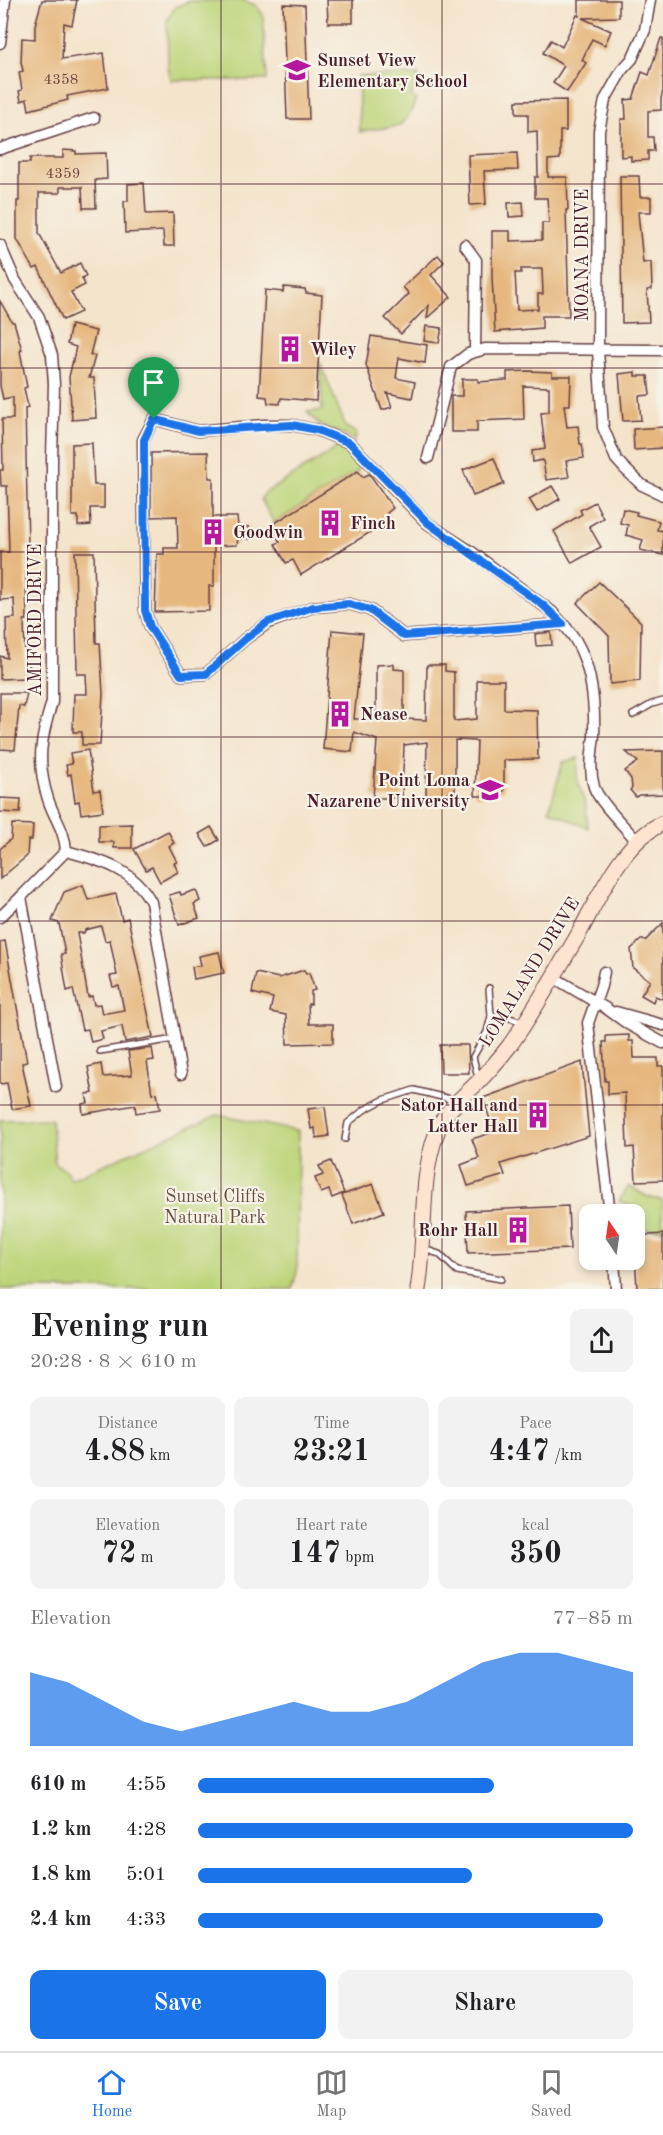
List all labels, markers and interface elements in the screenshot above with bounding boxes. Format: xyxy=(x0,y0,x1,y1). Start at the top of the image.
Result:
place label: Sunset View Elementary School xyxy=(317,52,468,91)
school or university icon: Sunset View Elementary School xyxy=(282,55,312,85)
house number: 4358 xyxy=(44,73,78,88)
house number: 4359 xyxy=(46,167,80,182)
street label: MOANA DRIVE xyxy=(574,189,592,321)
building icon: Wiley xyxy=(275,334,305,364)
place label: Wiley xyxy=(310,341,357,359)
pin xyxy=(128,357,179,419)
icon: arrive xyxy=(137,366,170,399)
building icon: Finch xyxy=(315,508,345,538)
place label: Finch xyxy=(350,515,396,533)
building icon: Goodwin xyxy=(198,517,228,547)
place label: Goodwin xyxy=(233,524,303,542)
street label: AMIFORD DRIVE xyxy=(27,544,45,697)
building icon: Nease xyxy=(325,699,355,729)
place label: Nease xyxy=(360,706,408,724)
place label: Point Loma Nazarene University xyxy=(306,772,470,811)
school or university icon: Point Loma Nazarene University xyxy=(475,775,505,805)
street label: LOMALAND DRIVE xyxy=(476,895,583,1050)
place label: Sator Hall and Latter Hall xyxy=(400,1097,518,1136)
building icon: Sator Hall and Latter Hall xyxy=(523,1100,553,1130)
park label: Sunset Cliffs Natural Park xyxy=(164,1188,266,1227)
north arrow xyxy=(579,1204,645,1270)
map controls xyxy=(579,1204,645,1270)
building icon: Rohr Hall xyxy=(503,1215,533,1245)
place label: Rohr Hall xyxy=(418,1222,498,1240)
button: share xyxy=(570,1309,633,1372)
text: Evening run xyxy=(30,1311,209,1344)
text: 20:28 · 8 × 610 m xyxy=(30,1352,197,1372)
text: Distance xyxy=(97,1416,158,1432)
text: Time xyxy=(314,1416,349,1432)
text: Pace xyxy=(519,1416,552,1432)
text: 4.88 xyxy=(84,1437,145,1467)
text: 23:21 xyxy=(293,1437,371,1467)
text: 4:47 xyxy=(489,1437,549,1467)
text: km xyxy=(145,1448,171,1464)
text: /km xyxy=(549,1448,582,1464)
text: Elevation xyxy=(95,1518,160,1534)
text: Heart rate xyxy=(296,1518,367,1534)
text: kcal xyxy=(522,1518,549,1534)
text: 72 xyxy=(102,1539,136,1569)
text: 147 xyxy=(289,1539,341,1569)
text: 350 xyxy=(509,1539,562,1569)
text: m xyxy=(136,1550,154,1566)
text: bpm xyxy=(341,1550,374,1566)
text: Elevation xyxy=(30,1609,111,1629)
text: 77–85 m xyxy=(553,1609,633,1629)
text: 610 m xyxy=(30,1775,86,1795)
text: 4:55 xyxy=(126,1775,166,1795)
text: 1.2 km xyxy=(30,1820,92,1840)
text: 4:28 xyxy=(126,1820,166,1840)
text: 1.8 km xyxy=(30,1865,92,1885)
text: 5:01 xyxy=(126,1865,166,1885)
text: 2.4 km xyxy=(30,1910,92,1930)
text: 4:33 xyxy=(126,1910,166,1930)
button: Save xyxy=(30,1970,326,2039)
button: Share xyxy=(338,1970,633,2039)
tab: Home xyxy=(91,2066,132,2122)
tab: Map xyxy=(315,2066,348,2122)
tab: Saved xyxy=(531,2066,572,2122)

